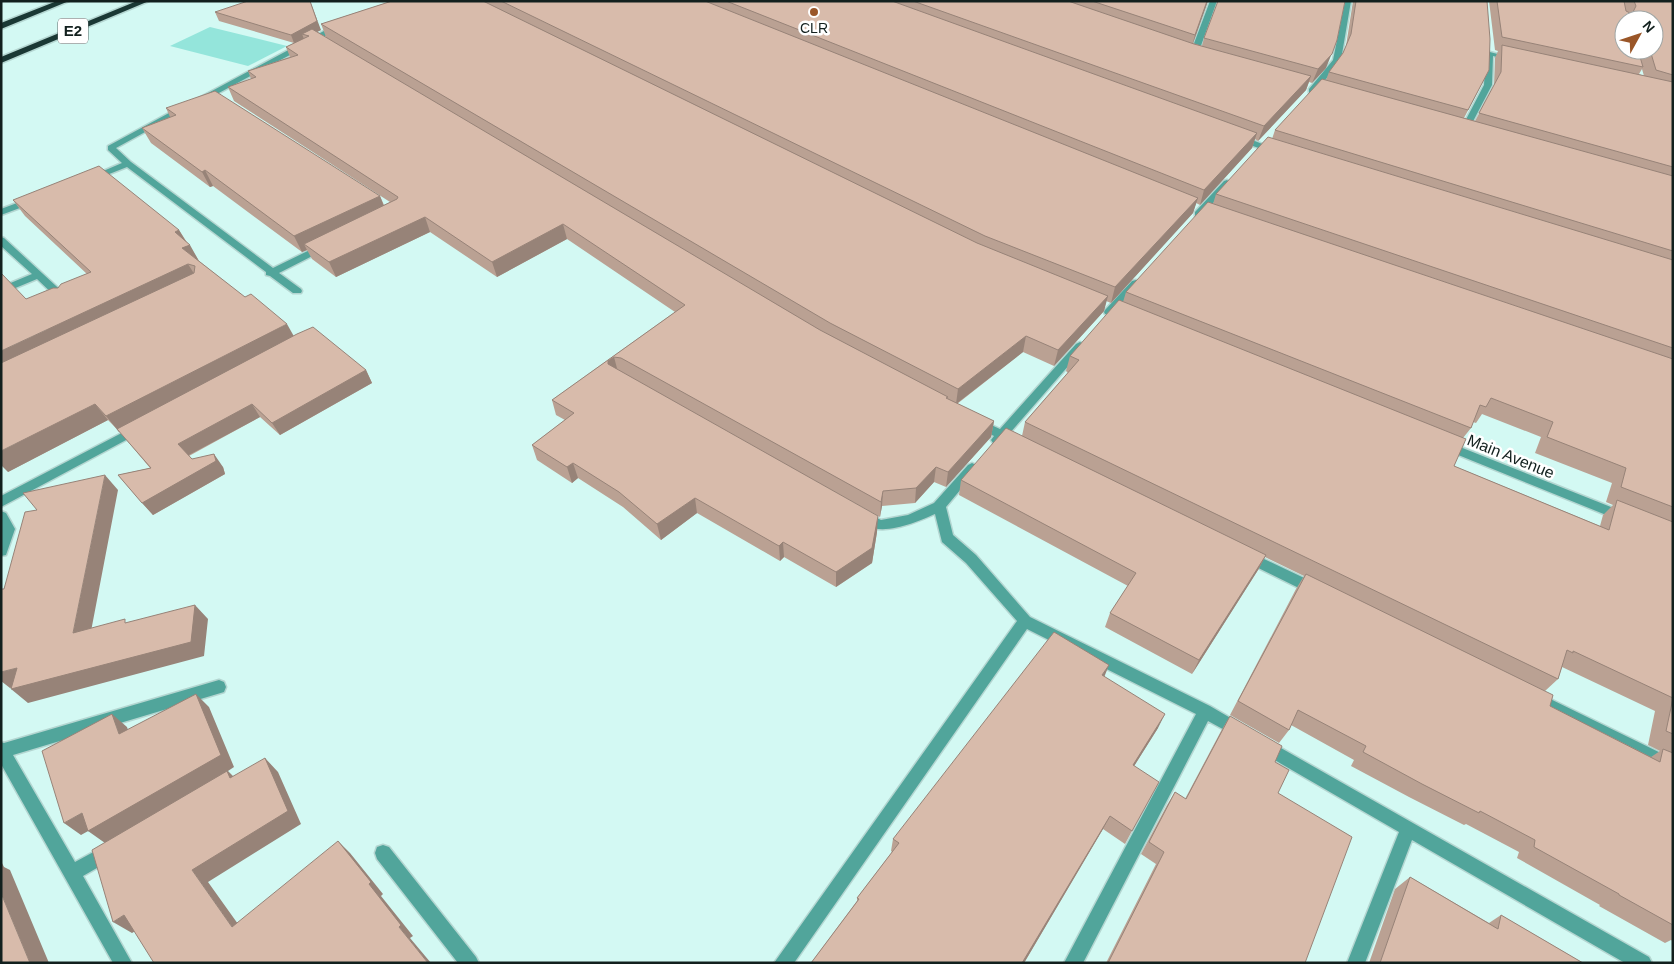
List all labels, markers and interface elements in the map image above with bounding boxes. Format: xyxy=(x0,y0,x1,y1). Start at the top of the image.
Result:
marker: CLR xyxy=(808,6,820,18)
north arrow xyxy=(1614,10,1664,60)
road number: E2 xyxy=(58,18,88,44)
text: N xyxy=(1640,18,1658,36)
place label: CLR xyxy=(800,20,828,36)
street label: Main Avenue xyxy=(1465,431,1557,482)

